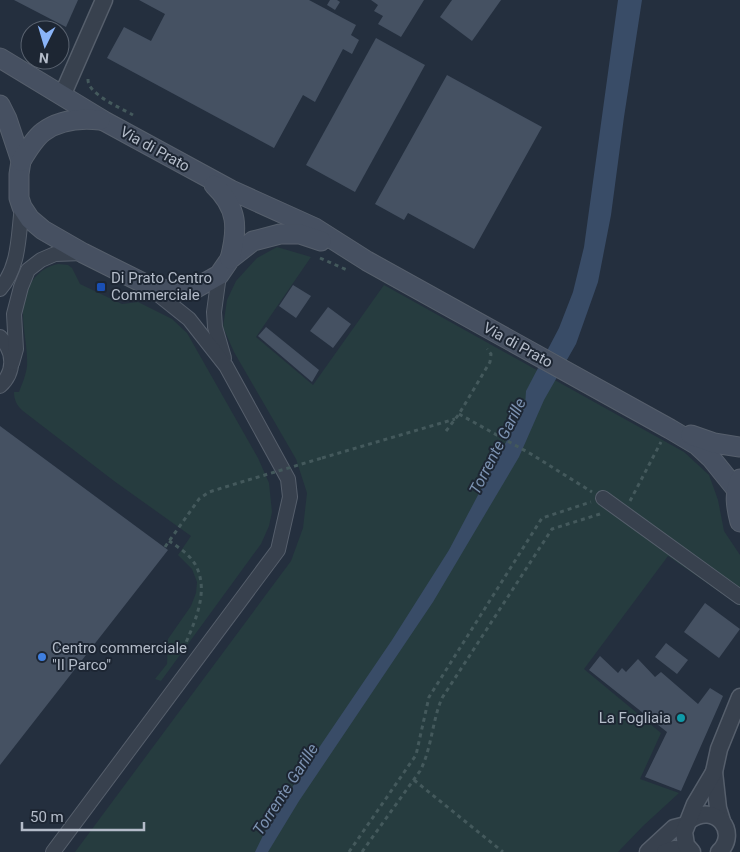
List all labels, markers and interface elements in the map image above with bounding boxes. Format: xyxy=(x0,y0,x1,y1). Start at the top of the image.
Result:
north arrow xyxy=(20,20,70,70)
text: N xyxy=(38,50,49,66)
street label: Via di Prato xyxy=(117,123,193,175)
place label: Di Prato Centro Commerciale xyxy=(111,269,212,304)
marker: Di Prato Centro Commerciale xyxy=(95,281,107,293)
street label: Via di Prato xyxy=(480,319,556,371)
water label: Torrente Garille xyxy=(465,395,530,498)
place label: Centro commerciale "Il Parco" xyxy=(52,639,187,674)
marker: Centro commerciale "Il Parco" xyxy=(36,651,48,663)
place label: La Fogliaia xyxy=(599,709,671,727)
marker: La Fogliaia xyxy=(675,712,687,724)
water label: Torrente Garille xyxy=(249,740,322,839)
scale bar xyxy=(22,800,145,832)
text: 50 m xyxy=(30,808,64,826)

